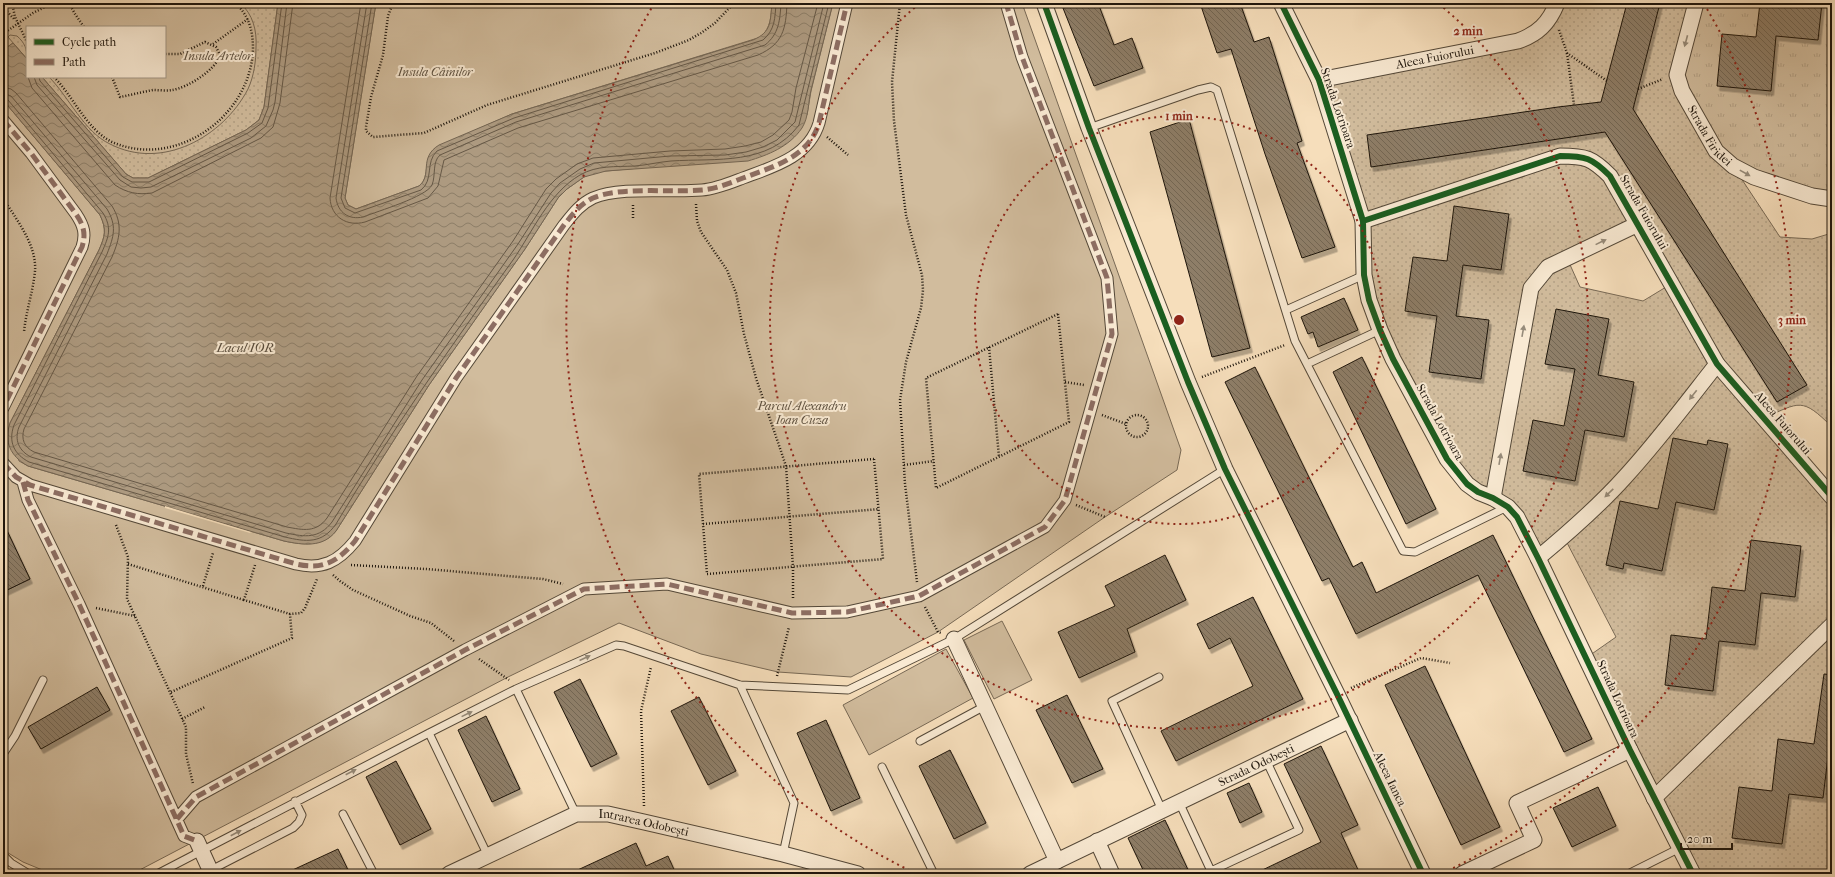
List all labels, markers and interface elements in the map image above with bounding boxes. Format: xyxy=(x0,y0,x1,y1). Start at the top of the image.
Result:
text: 2 min xyxy=(1453,24,1484,38)
legend xyxy=(26,26,166,78)
text: Cycle path xyxy=(62,35,117,49)
one-way arrow xyxy=(1683,35,1689,47)
street label: Aleea Fuiorului xyxy=(1394,43,1475,72)
park label: Insula Artelor xyxy=(183,49,254,63)
text: Path xyxy=(62,55,86,69)
park label: Insula Câinilor xyxy=(397,65,474,79)
street label: Strada Lotrioara xyxy=(1318,66,1358,151)
street label: Strada Firidei xyxy=(1685,103,1735,169)
text: 1 min xyxy=(1165,109,1194,123)
one-way arrow xyxy=(1740,169,1751,176)
street label: Strada Fuiorului xyxy=(1617,172,1671,252)
one-way arrow xyxy=(1595,238,1607,245)
centre of rings xyxy=(1172,313,1186,327)
text: 3 min xyxy=(1778,313,1807,328)
one-way arrow xyxy=(1520,325,1526,337)
water label: Lacul IOR xyxy=(215,340,274,355)
street label: Strada Lotrioara xyxy=(1413,382,1467,463)
street label: Aleea Fuiorului xyxy=(1751,388,1815,458)
one-way arrow xyxy=(1689,389,1697,400)
park label: Parcul Alexandru Ioan Cuza xyxy=(756,399,847,427)
one-way arrow xyxy=(1498,453,1504,465)
one-way arrow xyxy=(1604,488,1614,498)
one-way arrow xyxy=(579,655,590,661)
street label: Strada Lotrioara xyxy=(1594,658,1642,741)
one-way arrow xyxy=(461,710,473,717)
street label: Strada Odobești xyxy=(1216,741,1297,789)
street label: Aleea Ianca xyxy=(1370,749,1409,809)
one-way arrow xyxy=(345,769,357,776)
street label: Intrarea Odobești xyxy=(598,807,691,839)
scale bar xyxy=(1681,825,1732,851)
one-way arrow xyxy=(230,830,242,836)
text: 20 m xyxy=(1687,832,1712,846)

